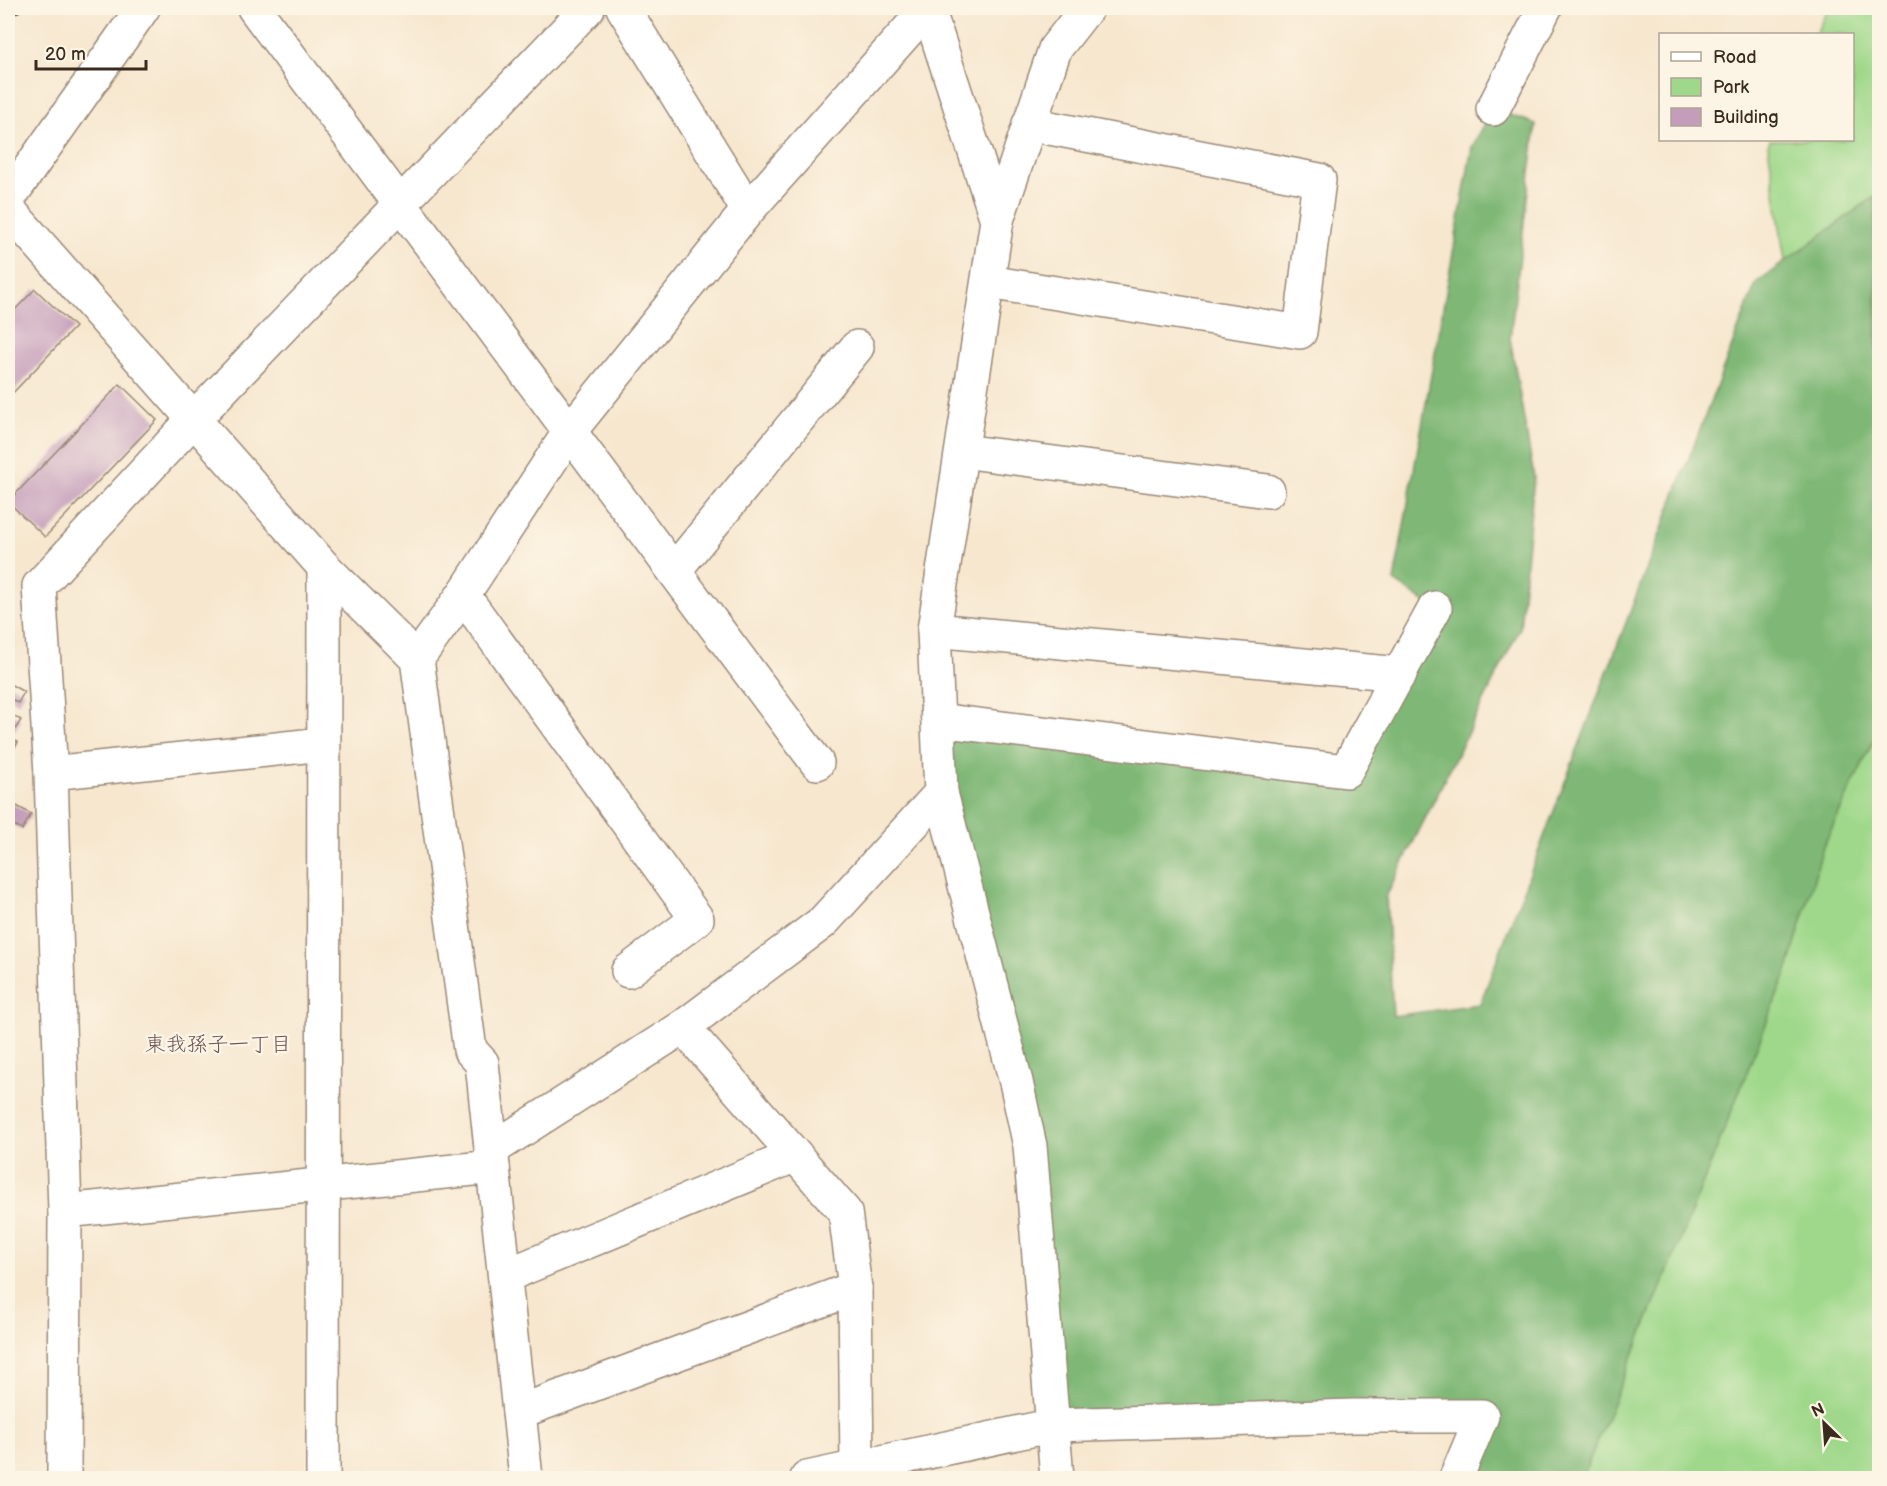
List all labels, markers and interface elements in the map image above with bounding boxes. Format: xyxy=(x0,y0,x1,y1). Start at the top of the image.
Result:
scale bar xyxy=(36,33,146,71)
legend xyxy=(1659,33,1854,141)
text: 20 m xyxy=(45,44,86,65)
text: Road xyxy=(1713,47,1757,68)
text: Park xyxy=(1713,77,1749,98)
text: Building xyxy=(1713,107,1779,128)
district label: 東我孫子一丁目 xyxy=(145,1032,292,1057)
north arrow xyxy=(1794,1393,1854,1453)
text: N xyxy=(1809,1400,1828,1422)

